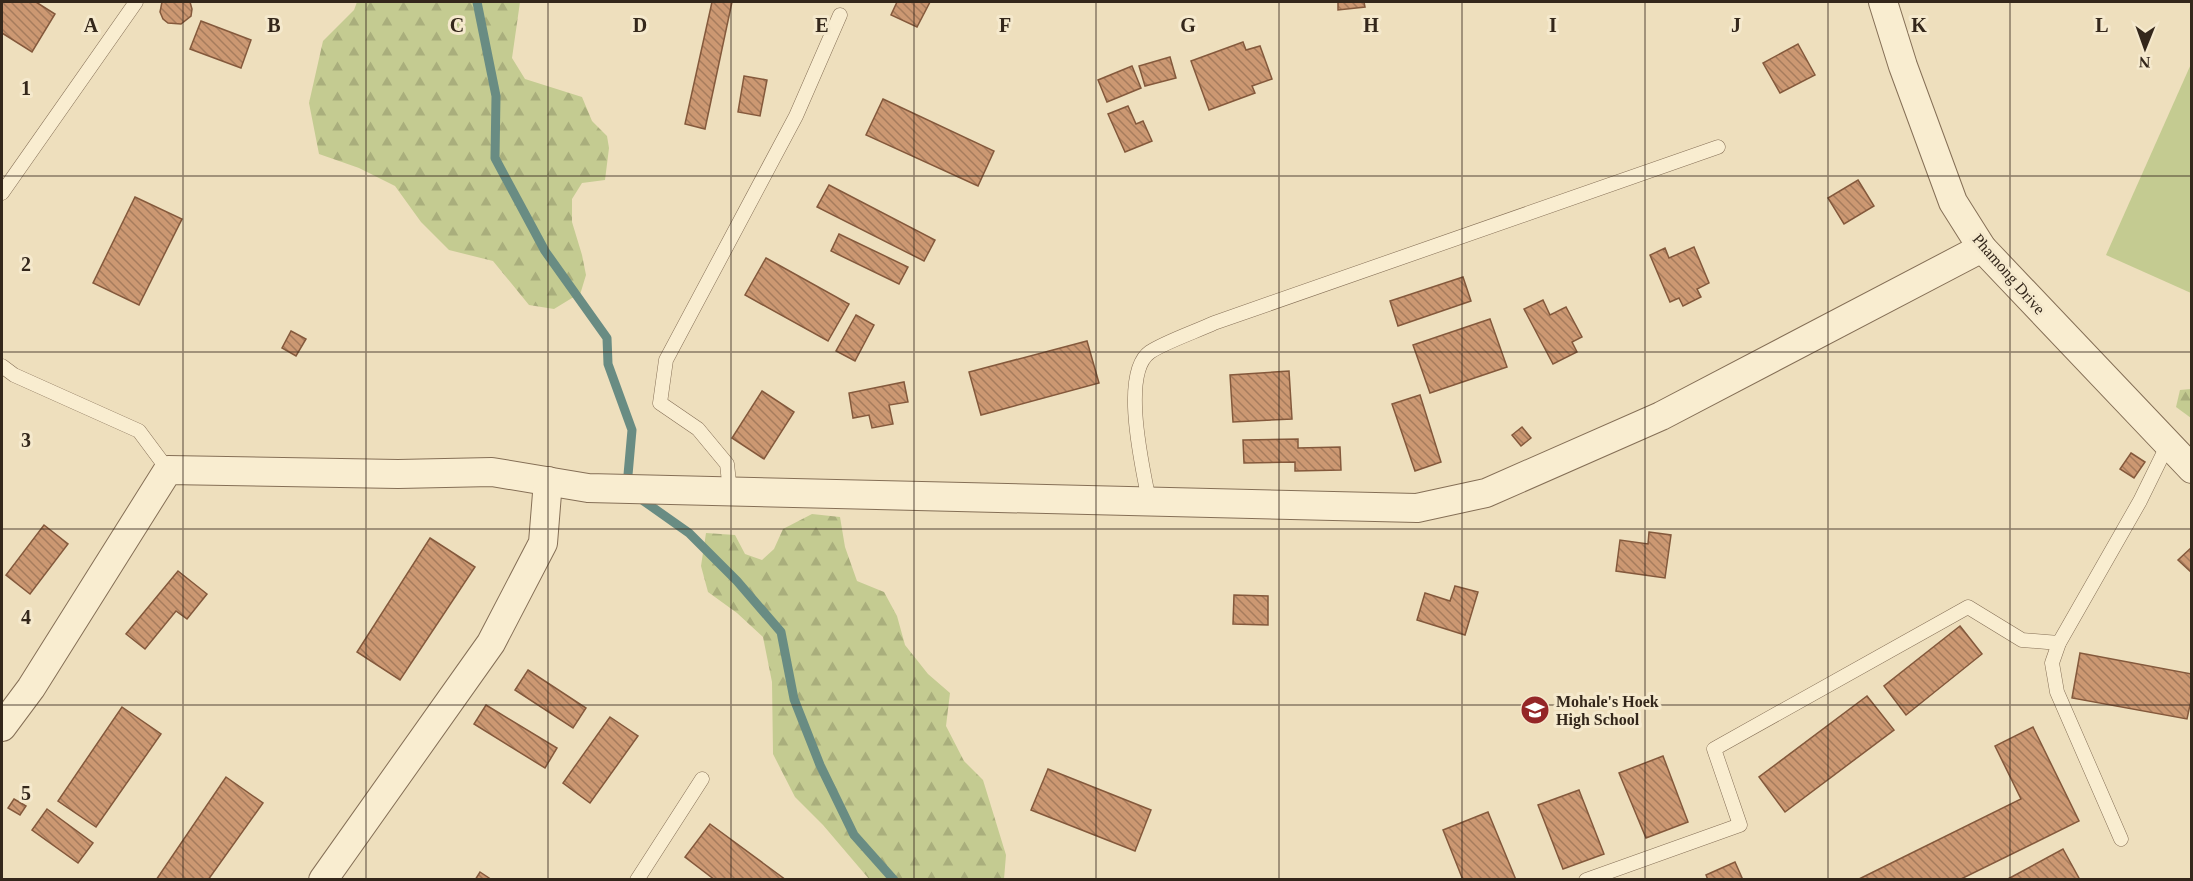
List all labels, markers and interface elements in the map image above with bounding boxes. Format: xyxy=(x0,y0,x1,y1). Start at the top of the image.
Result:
text: A xyxy=(84,14,99,36)
text: B xyxy=(267,14,281,36)
text: C xyxy=(450,14,464,36)
text: D xyxy=(633,14,647,36)
text: E xyxy=(815,14,829,36)
text: F xyxy=(999,14,1011,36)
text: G xyxy=(1180,14,1196,36)
text: H xyxy=(1363,14,1379,36)
text: I xyxy=(1549,14,1557,36)
text: J xyxy=(1731,14,1741,36)
text: K xyxy=(1911,14,1927,36)
text: L xyxy=(2095,14,2109,36)
north arrow xyxy=(2115,18,2175,78)
text: N xyxy=(2138,54,2151,71)
text: 1 xyxy=(21,77,31,99)
street label: Phamong Drive xyxy=(1969,230,2049,318)
text: 2 xyxy=(21,253,31,275)
text: 3 xyxy=(21,429,31,451)
text: 4 xyxy=(21,606,31,628)
place label: Mohale's Hoek High School xyxy=(1556,693,1659,729)
school or university icon: Mohale's Hoek High School xyxy=(1519,694,1551,726)
text: 5 xyxy=(21,782,31,804)

